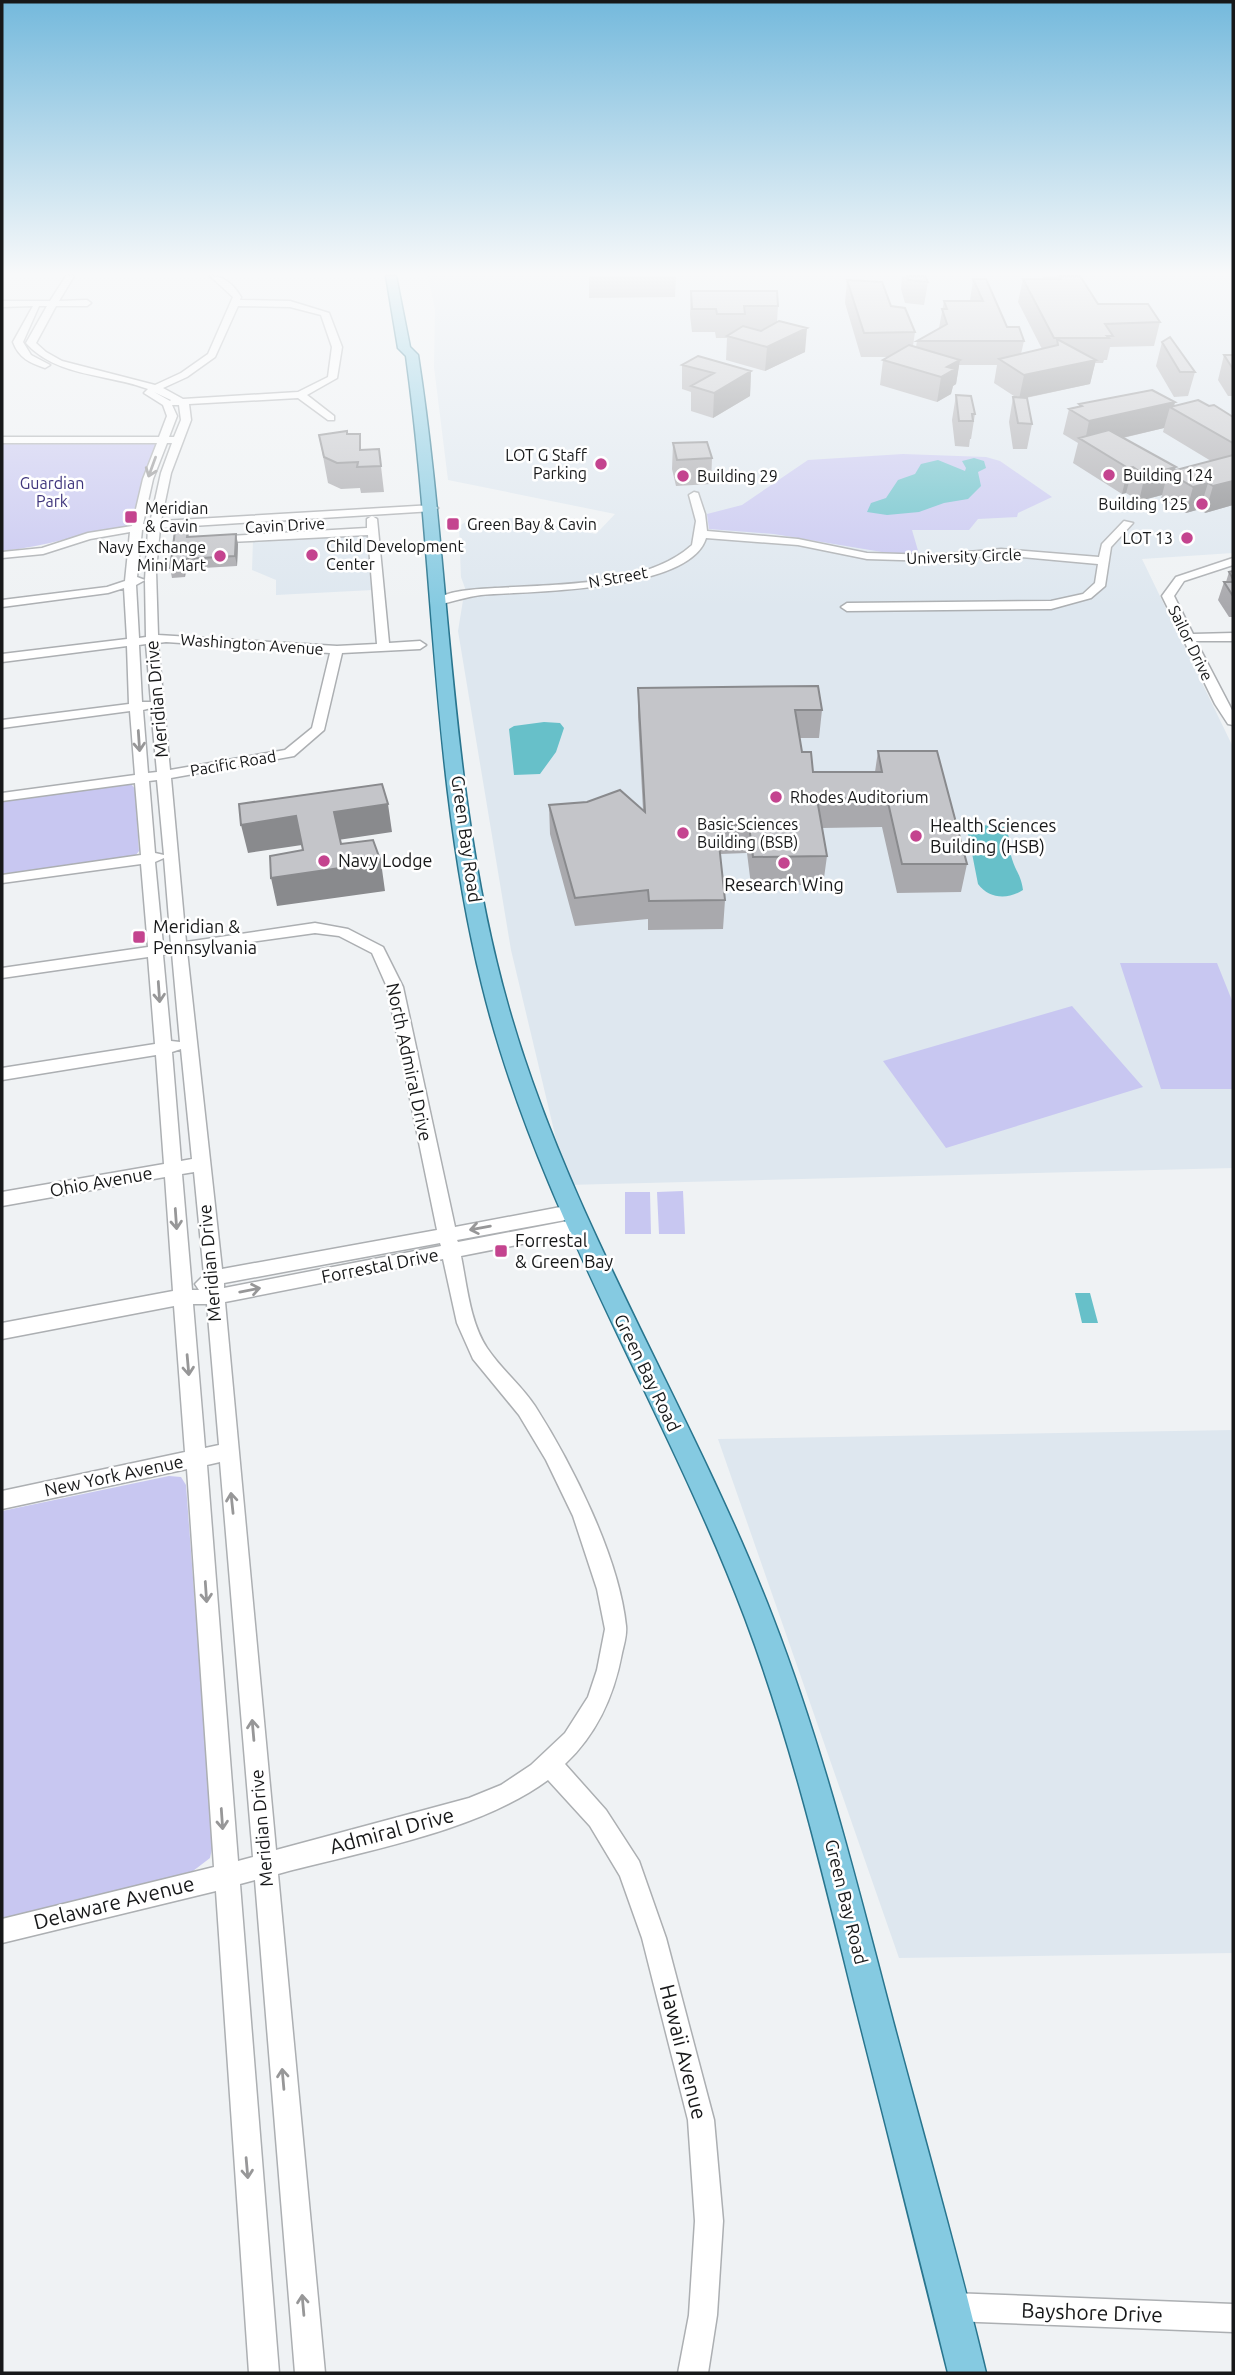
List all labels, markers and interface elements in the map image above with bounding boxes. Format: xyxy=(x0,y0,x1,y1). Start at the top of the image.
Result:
place label: LOT G Staff Parking xyxy=(505,446,588,482)
one-way arrow xyxy=(145,455,158,477)
marker: LOT G Staff Parking xyxy=(593,456,609,472)
place label: Building 124 xyxy=(1123,466,1213,484)
place label: Building 29 xyxy=(697,467,778,485)
marker: Building 124 xyxy=(1101,467,1117,483)
marker: Building 29 xyxy=(675,468,691,484)
park label: Guardian Park xyxy=(20,474,84,510)
place label: Building 125 xyxy=(1098,495,1188,513)
marker: Building 125 xyxy=(1194,496,1210,512)
place label: Meridian & Cavin xyxy=(145,499,208,535)
marker: Meridian & Cavin xyxy=(123,509,139,525)
street label: Cavin Drive xyxy=(244,514,326,536)
place label: Green Bay & Cavin xyxy=(467,515,597,533)
marker: Green Bay & Cavin xyxy=(445,516,461,532)
place label: LOT 13 xyxy=(1123,529,1173,547)
marker: LOT 13 xyxy=(1179,530,1195,546)
place label: Child Development Center xyxy=(326,537,464,573)
place label: Navy Exchange Mini Mart xyxy=(98,538,207,574)
street label: University Circle xyxy=(906,545,1022,567)
marker: Child Development Center xyxy=(304,547,320,563)
marker: Navy Exchange Mini Mart xyxy=(212,548,228,564)
street label: N Street xyxy=(587,563,650,591)
street label: Sailor Drive xyxy=(1165,602,1217,684)
street label: Washington Avenue xyxy=(180,630,324,658)
street label: Meridian Drive xyxy=(141,639,171,759)
one-way arrow xyxy=(132,729,145,752)
street label: Pacific Road xyxy=(189,747,277,779)
street label: Green Bay Road xyxy=(448,774,486,904)
place label: Rhodes Auditorium xyxy=(790,788,929,806)
marker: Rhodes Auditorium xyxy=(768,789,784,805)
place label: Basic Sciences Building (BSB) xyxy=(697,815,798,852)
place label: Health Sciences Building (HSB) xyxy=(930,815,1057,857)
marker: Basic Sciences Building (BSB) xyxy=(675,825,691,841)
marker: Health Sciences Building (HSB) xyxy=(908,828,924,844)
place label: Navy Lodge xyxy=(338,850,433,870)
marker: Navy Lodge xyxy=(316,853,332,869)
marker: Research Wing xyxy=(776,855,792,871)
place label: Research Wing xyxy=(724,874,844,894)
place label: Meridian & Pennsylvania xyxy=(153,916,257,957)
marker: Meridian & Pennsylvania xyxy=(131,929,147,945)
one-way arrow xyxy=(153,980,166,1003)
street label: North Admiral Drive xyxy=(383,981,437,1143)
street label: Ohio Avenue xyxy=(48,1162,154,1200)
street label: Meridian Drive xyxy=(194,1203,224,1323)
one-way arrow xyxy=(170,1207,183,1230)
one-way arrow xyxy=(469,1222,492,1236)
place label: Forrestal & Green Bay xyxy=(515,1230,614,1271)
marker: Forrestal & Green Bay xyxy=(493,1243,509,1259)
street label: Forrestal Drive xyxy=(319,1244,440,1286)
one-way arrow xyxy=(238,1283,261,1297)
street label: Green Bay Road xyxy=(611,1311,685,1434)
one-way arrow xyxy=(182,1353,195,1376)
street label: New York Avenue xyxy=(42,1451,185,1500)
one-way arrow xyxy=(225,1493,238,1515)
one-way arrow xyxy=(199,1580,212,1603)
one-way arrow xyxy=(246,1719,259,1742)
street label: Meridian Drive xyxy=(246,1768,276,1888)
street label: Admiral Drive xyxy=(327,1802,457,1858)
one-way arrow xyxy=(215,1807,228,1830)
street label: Green Bay Road xyxy=(822,1837,872,1966)
street label: Delaware Avenue xyxy=(31,1870,197,1934)
street label: Hawaii Avenue xyxy=(656,1982,712,2122)
one-way arrow xyxy=(276,2068,289,2090)
one-way arrow xyxy=(241,2156,254,2178)
one-way arrow xyxy=(296,2294,309,2317)
street label: Bayshore Drive xyxy=(1021,2298,1163,2326)

